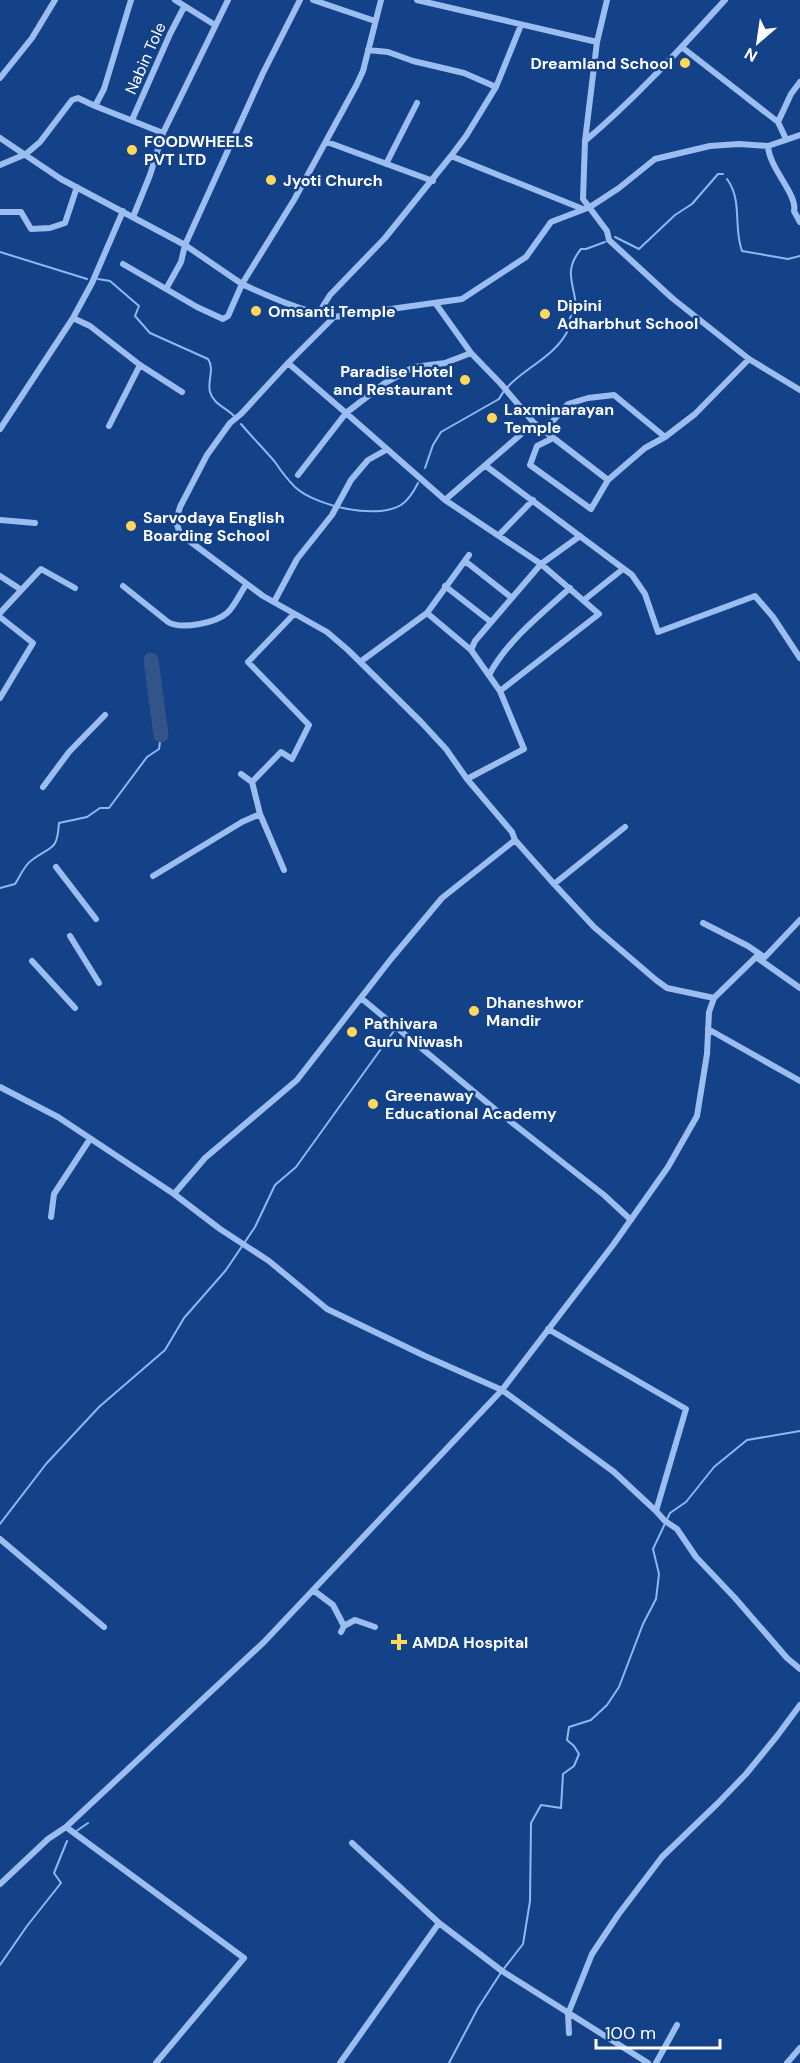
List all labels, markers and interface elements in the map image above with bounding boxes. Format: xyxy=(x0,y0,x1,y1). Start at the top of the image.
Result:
north arrow xyxy=(728,12,788,72)
street label: Nabin Tole xyxy=(120,19,171,98)
text: N xyxy=(741,43,761,67)
place label: Dreamland School xyxy=(530,53,673,74)
marker: Dreamland School xyxy=(678,56,692,70)
place label: FOODWHEELS PVT LTD xyxy=(144,131,253,170)
marker: FOODWHEELS PVT LTD xyxy=(125,143,139,157)
place label: Jyoti Church xyxy=(283,170,383,191)
marker: Jyoti Church xyxy=(264,173,278,187)
place label: Dipini Adharbhut School xyxy=(557,295,698,334)
place label: Omsanti Temple xyxy=(268,301,396,322)
marker: Omsanti Temple xyxy=(249,304,263,318)
marker: Dipini Adharbhut School xyxy=(538,307,552,321)
place label: Paradise Hotel and Restaurant xyxy=(333,361,453,400)
marker: Paradise Hotel and Restaurant xyxy=(458,373,472,387)
place label: Laxminarayan Temple xyxy=(504,399,614,438)
marker: Laxminarayan Temple xyxy=(485,411,499,425)
place label: Sarvodaya English Boarding School xyxy=(143,507,285,546)
marker: Sarvodaya English Boarding School xyxy=(124,519,138,533)
place label: Dhaneshwor Mandir xyxy=(486,992,584,1031)
marker: Dhaneshwor Mandir xyxy=(467,1004,481,1018)
place label: Pathivara Guru Niwash xyxy=(364,1013,463,1052)
marker: Pathivara Guru Niwash xyxy=(345,1025,359,1039)
place label: Greenaway Educational Academy xyxy=(385,1085,557,1124)
marker: Greenaway Educational Academy xyxy=(366,1097,380,1111)
place label: AMDA Hospital xyxy=(412,1632,528,1653)
marker: AMDA Hospital xyxy=(390,1633,408,1651)
scale bar xyxy=(596,2012,720,2050)
text: 100 m xyxy=(605,2021,656,2045)

